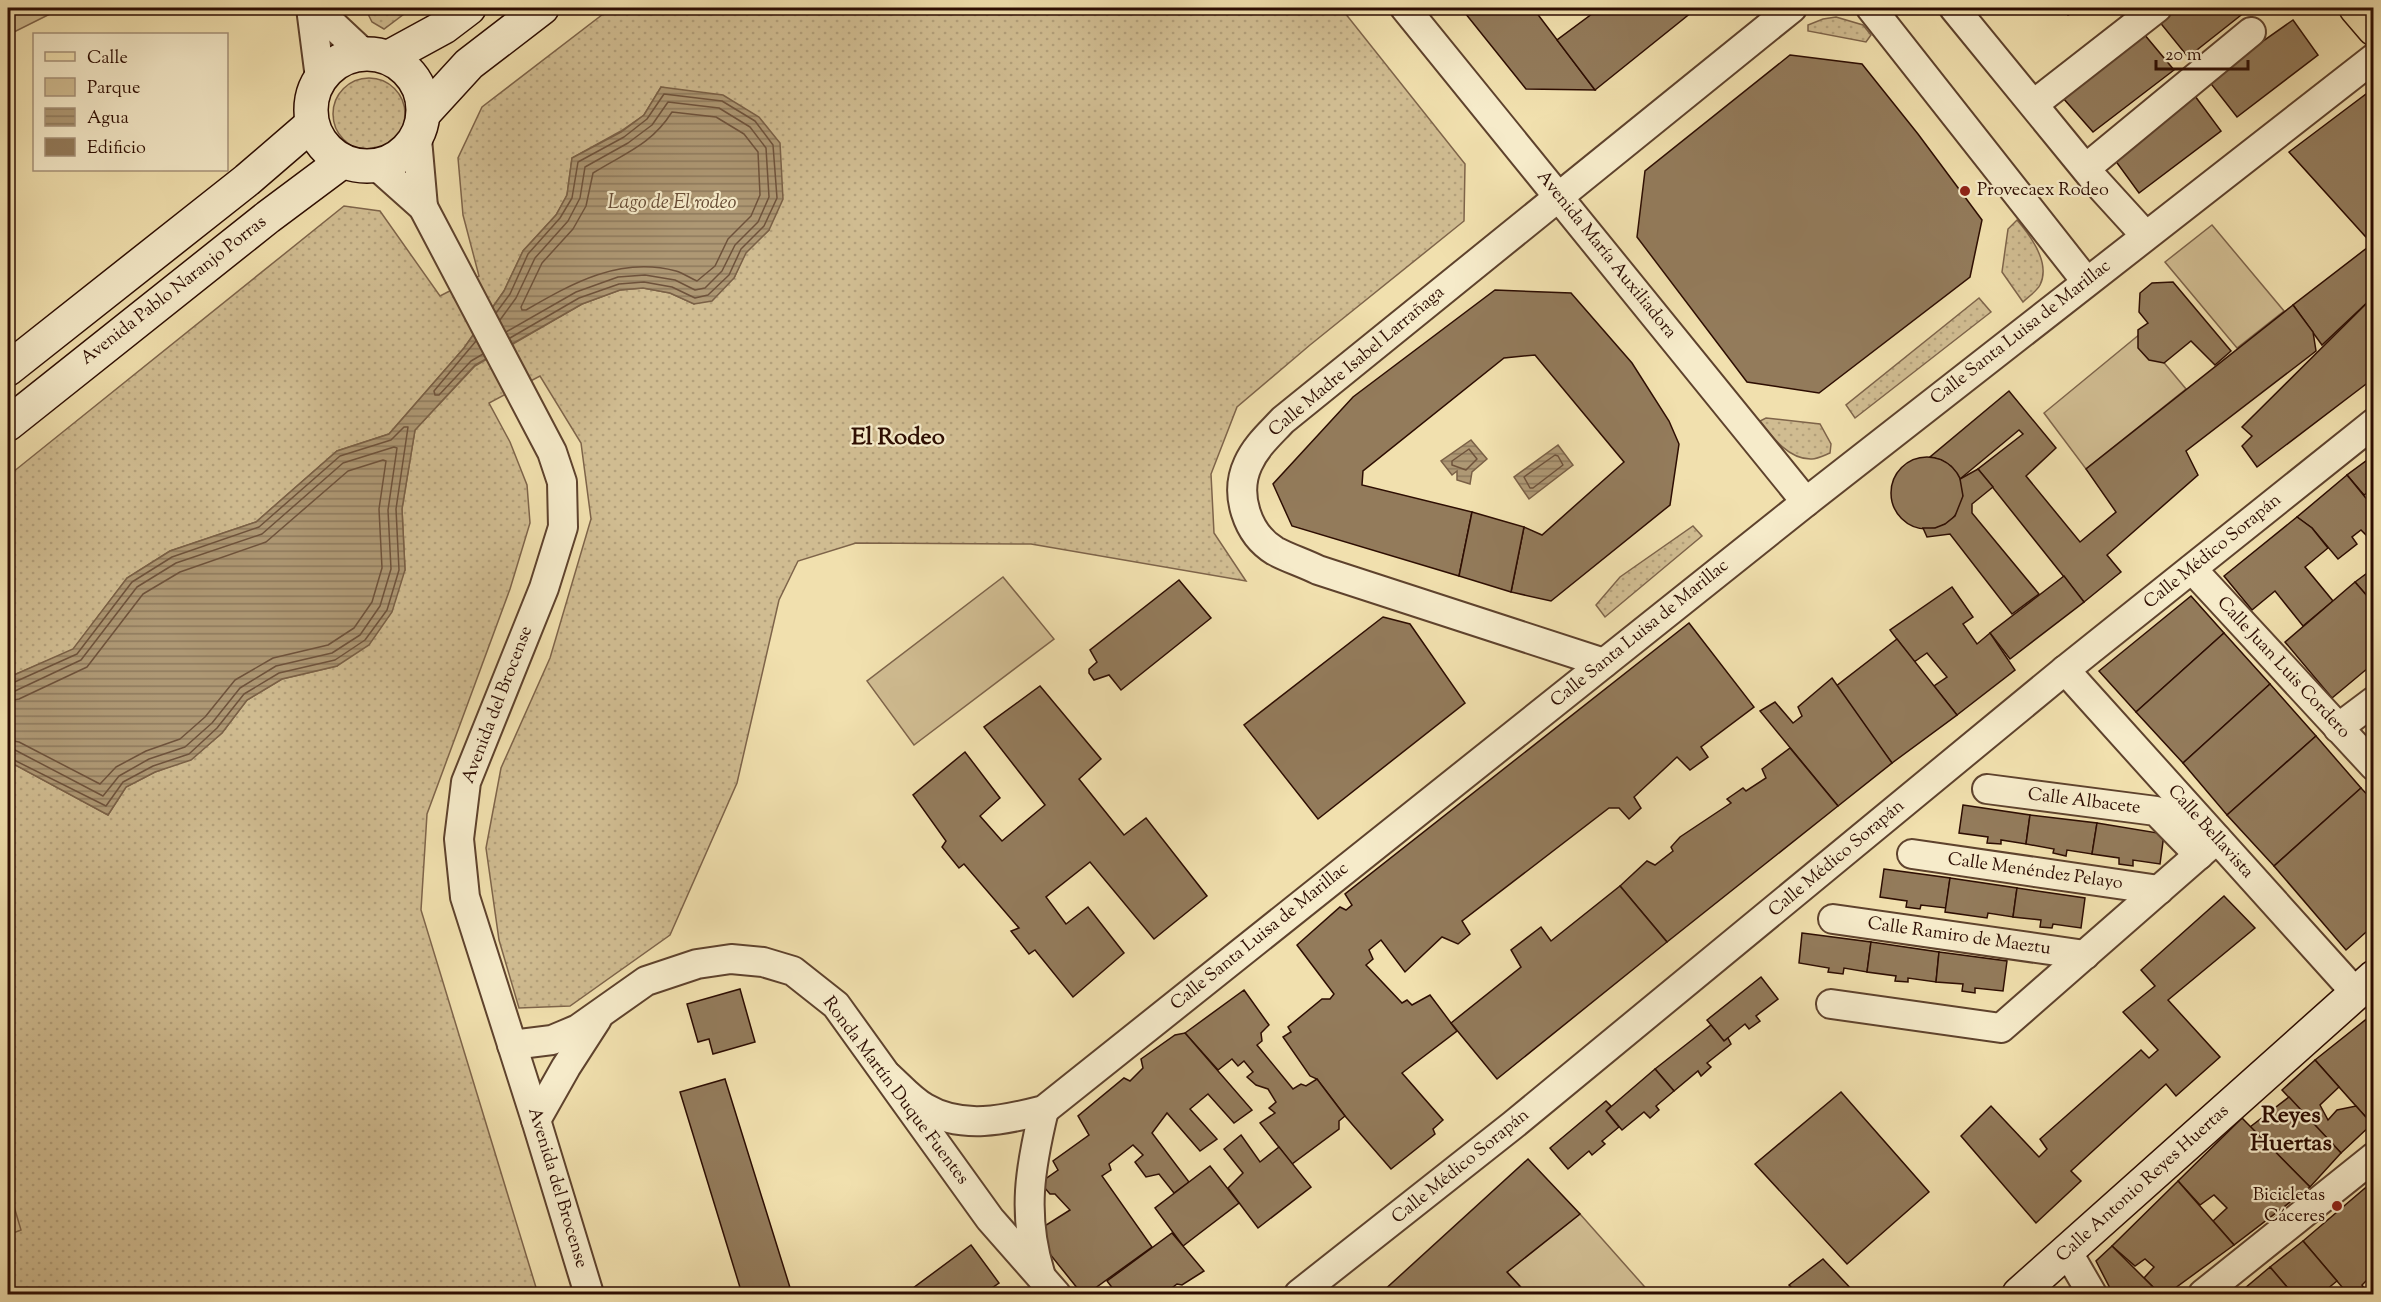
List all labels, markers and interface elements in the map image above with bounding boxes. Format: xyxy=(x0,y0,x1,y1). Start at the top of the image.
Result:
legend xyxy=(33,33,228,171)
scale bar xyxy=(2156,33,2248,71)
text: 20 m xyxy=(2165,43,2202,69)
text: Calle xyxy=(87,46,128,72)
text: Parque xyxy=(87,76,140,102)
text: Agua xyxy=(87,106,129,132)
text: Edificio xyxy=(87,136,146,162)
street label: Avenida María Auxiliadora xyxy=(1530,165,1682,345)
place label: Provecaex Rodeo xyxy=(1977,178,2109,204)
marker: Provecaex Rodeo xyxy=(1958,184,1972,198)
water label: Lago de El rodeo xyxy=(608,189,736,218)
street label: Avenida Pablo Naranjo Porras xyxy=(76,210,272,372)
street label: Calle Santa Luisa de Marillac xyxy=(1925,254,2117,412)
street label: Calle Madre Isabel Larrañaga xyxy=(1263,280,1451,444)
district label: El Rodeo xyxy=(851,421,945,455)
street label: Calle Médico Sorapán xyxy=(2138,488,2288,616)
street label: Calle Santa Luisa de Marillac xyxy=(1545,554,1735,714)
street label: Calle Juan Luis Cordero xyxy=(2210,591,2356,745)
street label: Avenida del Brocense xyxy=(456,623,540,787)
street label: Calle Bellavista xyxy=(2161,779,2259,885)
street label: Calle Albacete xyxy=(2026,782,2142,822)
street label: Calle Médico Sorapán xyxy=(1763,794,1911,924)
street label: Calle Menéndez Pelayo xyxy=(1946,847,2125,897)
street label: Calle Santa Luisa de Marillac xyxy=(1165,857,1355,1017)
street label: Calle Ramiro de Maeztu xyxy=(1866,911,2052,963)
street label: Ronda Martín Duque Fuentes xyxy=(815,991,975,1191)
street label: Calle Antonio Reyes Huertas xyxy=(2051,1099,2235,1269)
district label: Reyes Huertas xyxy=(2250,1099,2332,1161)
street label: Calle Médico Sorapán xyxy=(1386,1103,1536,1231)
street label: Avenida del Brocense xyxy=(520,1105,594,1271)
place label: Bicicletas Cáceres xyxy=(2253,1183,2325,1230)
marker: Bicicletas Cáceres xyxy=(2330,1199,2344,1213)

